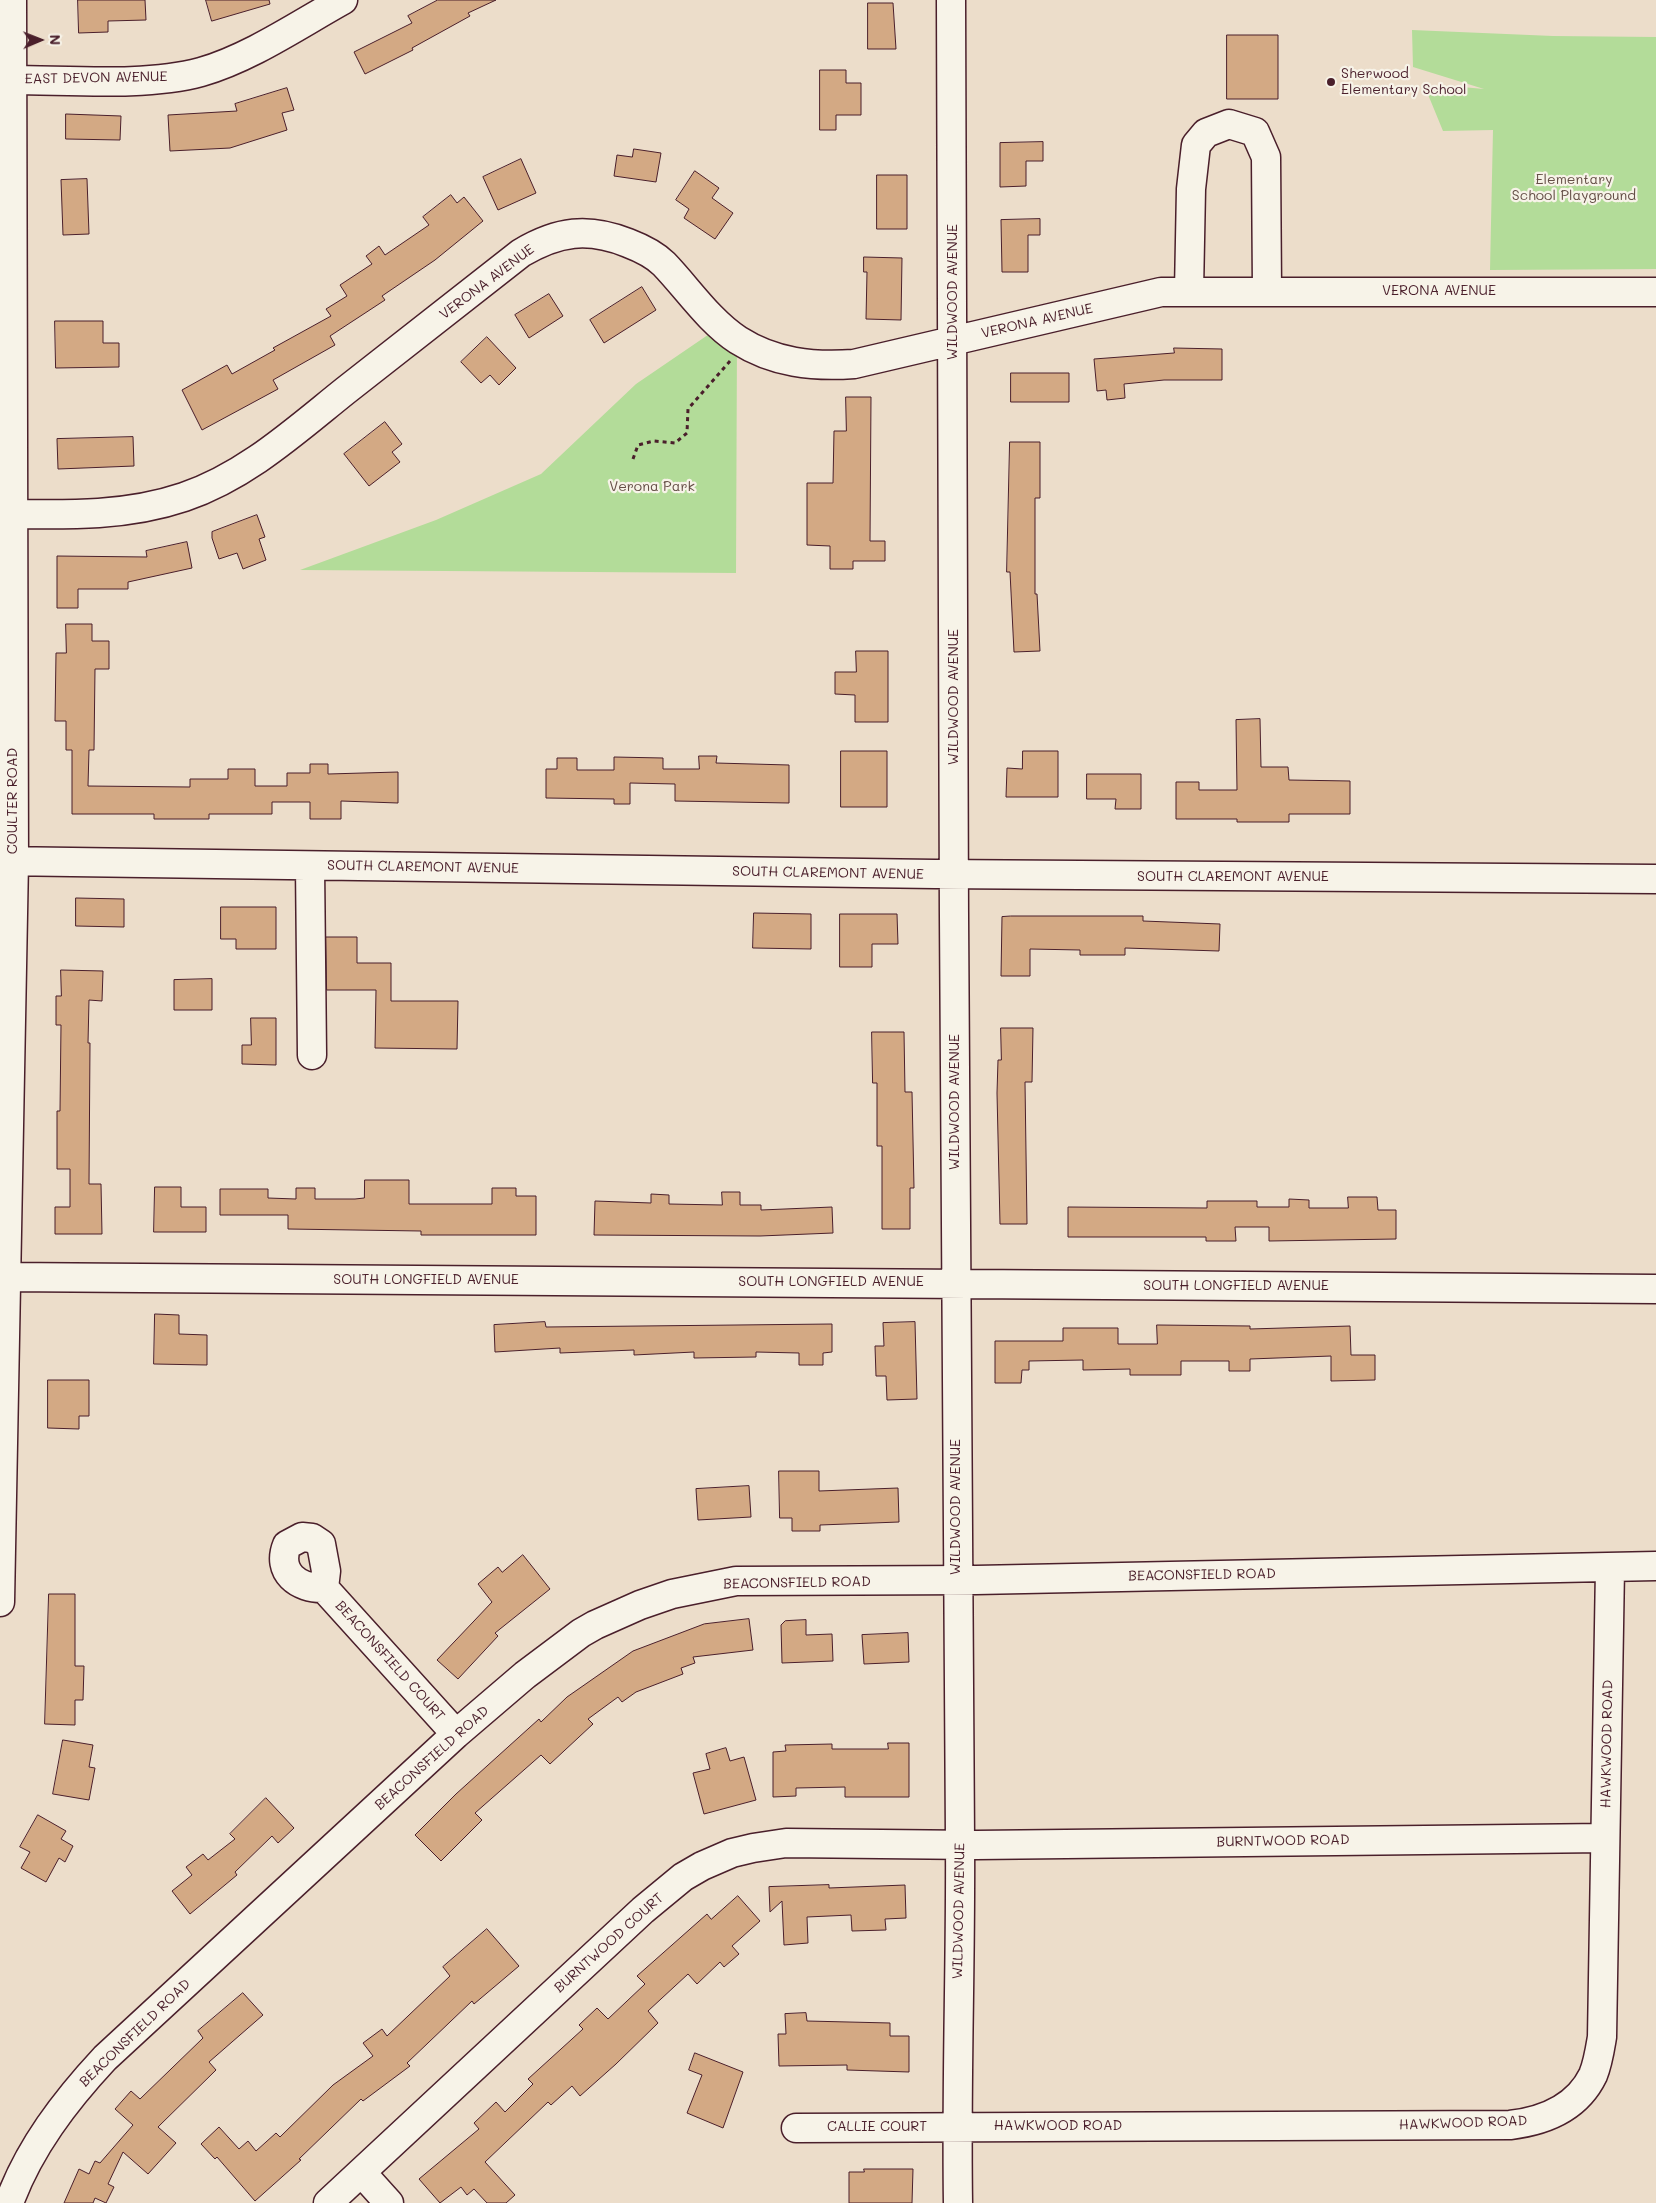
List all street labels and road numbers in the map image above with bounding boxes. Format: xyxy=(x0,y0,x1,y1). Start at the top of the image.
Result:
street label: EAST DEVON AVENUE xyxy=(25,68,167,88)
street label: WILDWOOD AVENUE xyxy=(945,224,961,360)
street label: VERONA AVENUE xyxy=(436,241,538,323)
street label: VERONA AVENUE xyxy=(1382,283,1496,299)
street label: VERONA AVENUE xyxy=(980,300,1094,342)
street label: WILDWOOD AVENUE xyxy=(946,629,962,765)
street label: COULTER ROAD xyxy=(5,748,21,854)
street label: SOUTH CLAREMONT AVENUE xyxy=(327,857,519,877)
street label: SOUTH CLAREMONT AVENUE xyxy=(732,863,924,883)
street label: SOUTH CLAREMONT AVENUE xyxy=(1137,869,1329,885)
street label: WILDWOOD AVENUE xyxy=(947,1034,963,1170)
street label: SOUTH LONGFIELD AVENUE xyxy=(333,1272,519,1288)
street label: SOUTH LONGFIELD AVENUE xyxy=(738,1274,924,1290)
street label: SOUTH LONGFIELD AVENUE xyxy=(1143,1278,1329,1294)
street label: WILDWOOD AVENUE xyxy=(948,1439,964,1575)
street label: BEACONSFIELD ROAD xyxy=(1128,1565,1276,1585)
street label: BEACONSFIELD ROAD xyxy=(723,1573,871,1593)
street label: BEACONSFIELD COURT xyxy=(332,1598,448,1724)
street label: HAWKWOOD ROAD xyxy=(1597,1680,1617,1808)
street label: BEACONSFIELD ROAD xyxy=(372,1702,492,1814)
street label: BURNTWOOD ROAD xyxy=(1216,1831,1350,1851)
street label: WILDWOOD AVENUE xyxy=(949,1843,969,1979)
street label: BURNTWOOD COURT xyxy=(551,1890,667,1996)
street label: BEACONSFIELD ROAD xyxy=(76,1976,194,2090)
street label: HAWKWOOD ROAD xyxy=(1399,2112,1527,2134)
street label: HAWKWOOD ROAD xyxy=(994,2118,1122,2134)
street label: CALLIE COURT xyxy=(827,2119,927,2135)

